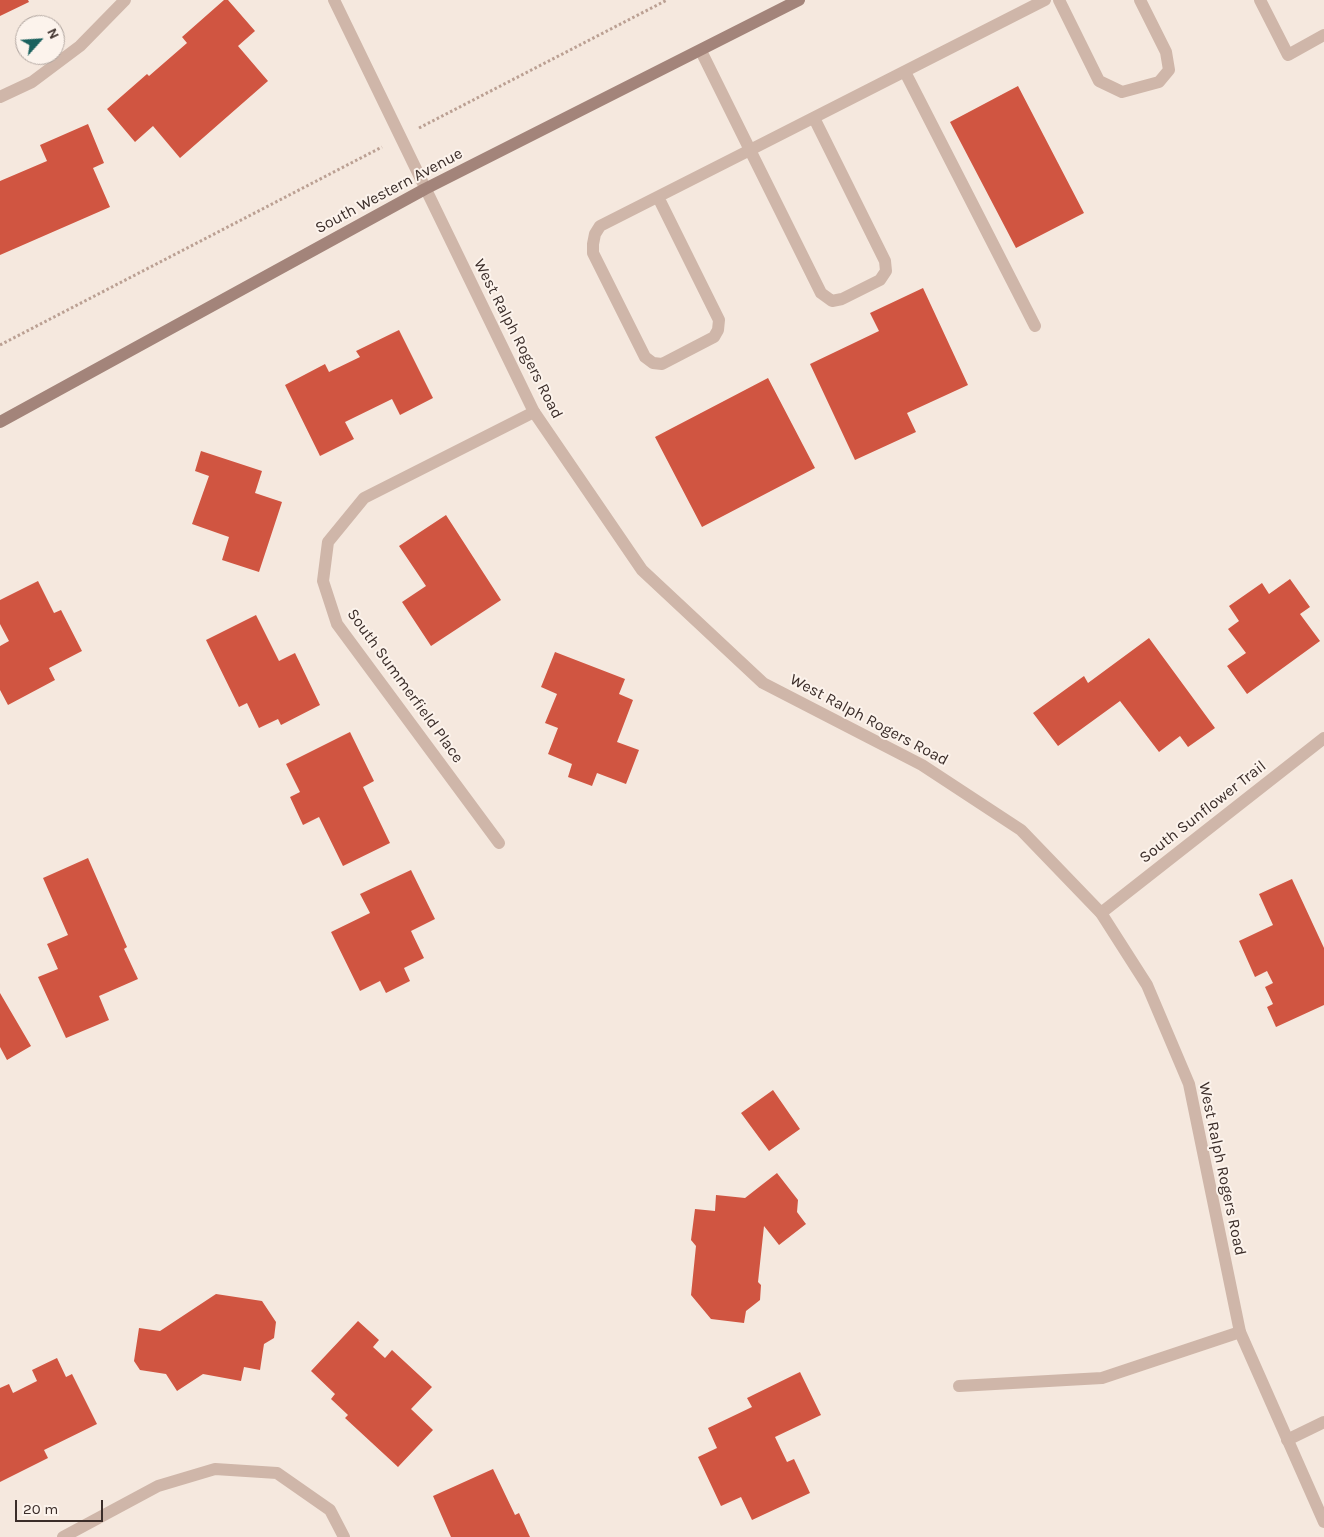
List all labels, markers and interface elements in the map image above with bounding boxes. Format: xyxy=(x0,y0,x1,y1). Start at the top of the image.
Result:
north arrow xyxy=(15,15,65,65)
text: N xyxy=(43,25,63,42)
street label: South Western Avenue xyxy=(312,144,466,238)
street label: West Ralph Rogers Road xyxy=(469,256,567,422)
street label: South Summerfield Place xyxy=(343,605,467,767)
street label: West Ralph Rogers Road xyxy=(786,670,952,770)
street label: South Sunflower Trail xyxy=(1136,757,1270,867)
street label: West Ralph Rogers Road xyxy=(1194,1081,1250,1257)
scale bar xyxy=(18,1490,105,1522)
text: 20 m xyxy=(23,1500,58,1518)

